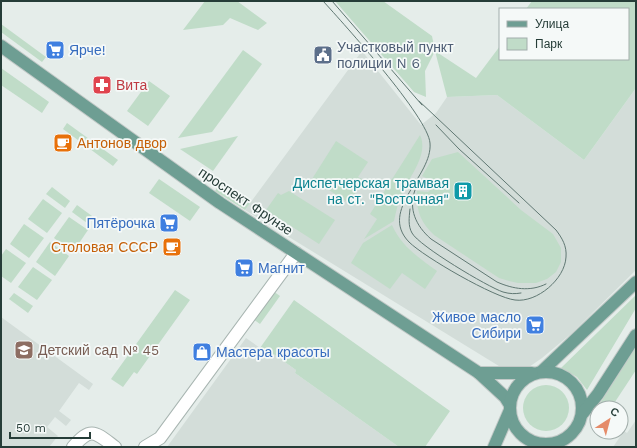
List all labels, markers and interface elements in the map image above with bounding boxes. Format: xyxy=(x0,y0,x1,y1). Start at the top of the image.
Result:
legend xyxy=(499,8,629,60)
text: Улица xyxy=(535,17,569,31)
text: Парк xyxy=(535,37,563,51)
supermarket icon: Ярче! xyxy=(44,39,66,61)
place label: Участковый пункт полиции N 6 xyxy=(337,39,454,71)
place label: Ярче! xyxy=(69,42,105,58)
public building icon: Участковый пункт полиции N 6 xyxy=(312,44,334,66)
pharmacy icon: Вита xyxy=(91,74,113,96)
place label: Вита xyxy=(116,77,147,93)
cafe icon: Антонов двор xyxy=(52,132,74,154)
place label: Антонов двор xyxy=(77,135,167,151)
street label: проспект Фрунзе xyxy=(196,164,296,239)
place label: Диспетчерская трамвая на ст. "Восточная" xyxy=(293,175,449,207)
building icon: Диспетчерская трамвая на ст. "Восточная" xyxy=(452,180,474,202)
supermarket icon: Пятёрочка xyxy=(158,212,180,234)
place label: Пятёрочка xyxy=(86,215,155,231)
cafe icon: Столовая СССР xyxy=(161,236,183,258)
place label: Столовая СССР xyxy=(51,239,158,255)
supermarket icon: Магнит xyxy=(233,257,255,279)
place label: Магнит xyxy=(258,260,305,276)
place label: Живое масло Сибири xyxy=(432,309,521,341)
supermarket icon: Живое масло Сибири xyxy=(524,314,546,336)
school or university icon: Детский сад № 45 xyxy=(13,339,35,361)
shop icon: Мастера красоты xyxy=(191,341,213,363)
place label: Детский сад № 45 xyxy=(38,342,159,358)
place label: Мастера красоты xyxy=(216,344,330,360)
north arrow xyxy=(589,400,629,440)
text: С xyxy=(608,405,622,420)
scale bar xyxy=(10,414,90,440)
text: 50 m xyxy=(16,421,46,435)

